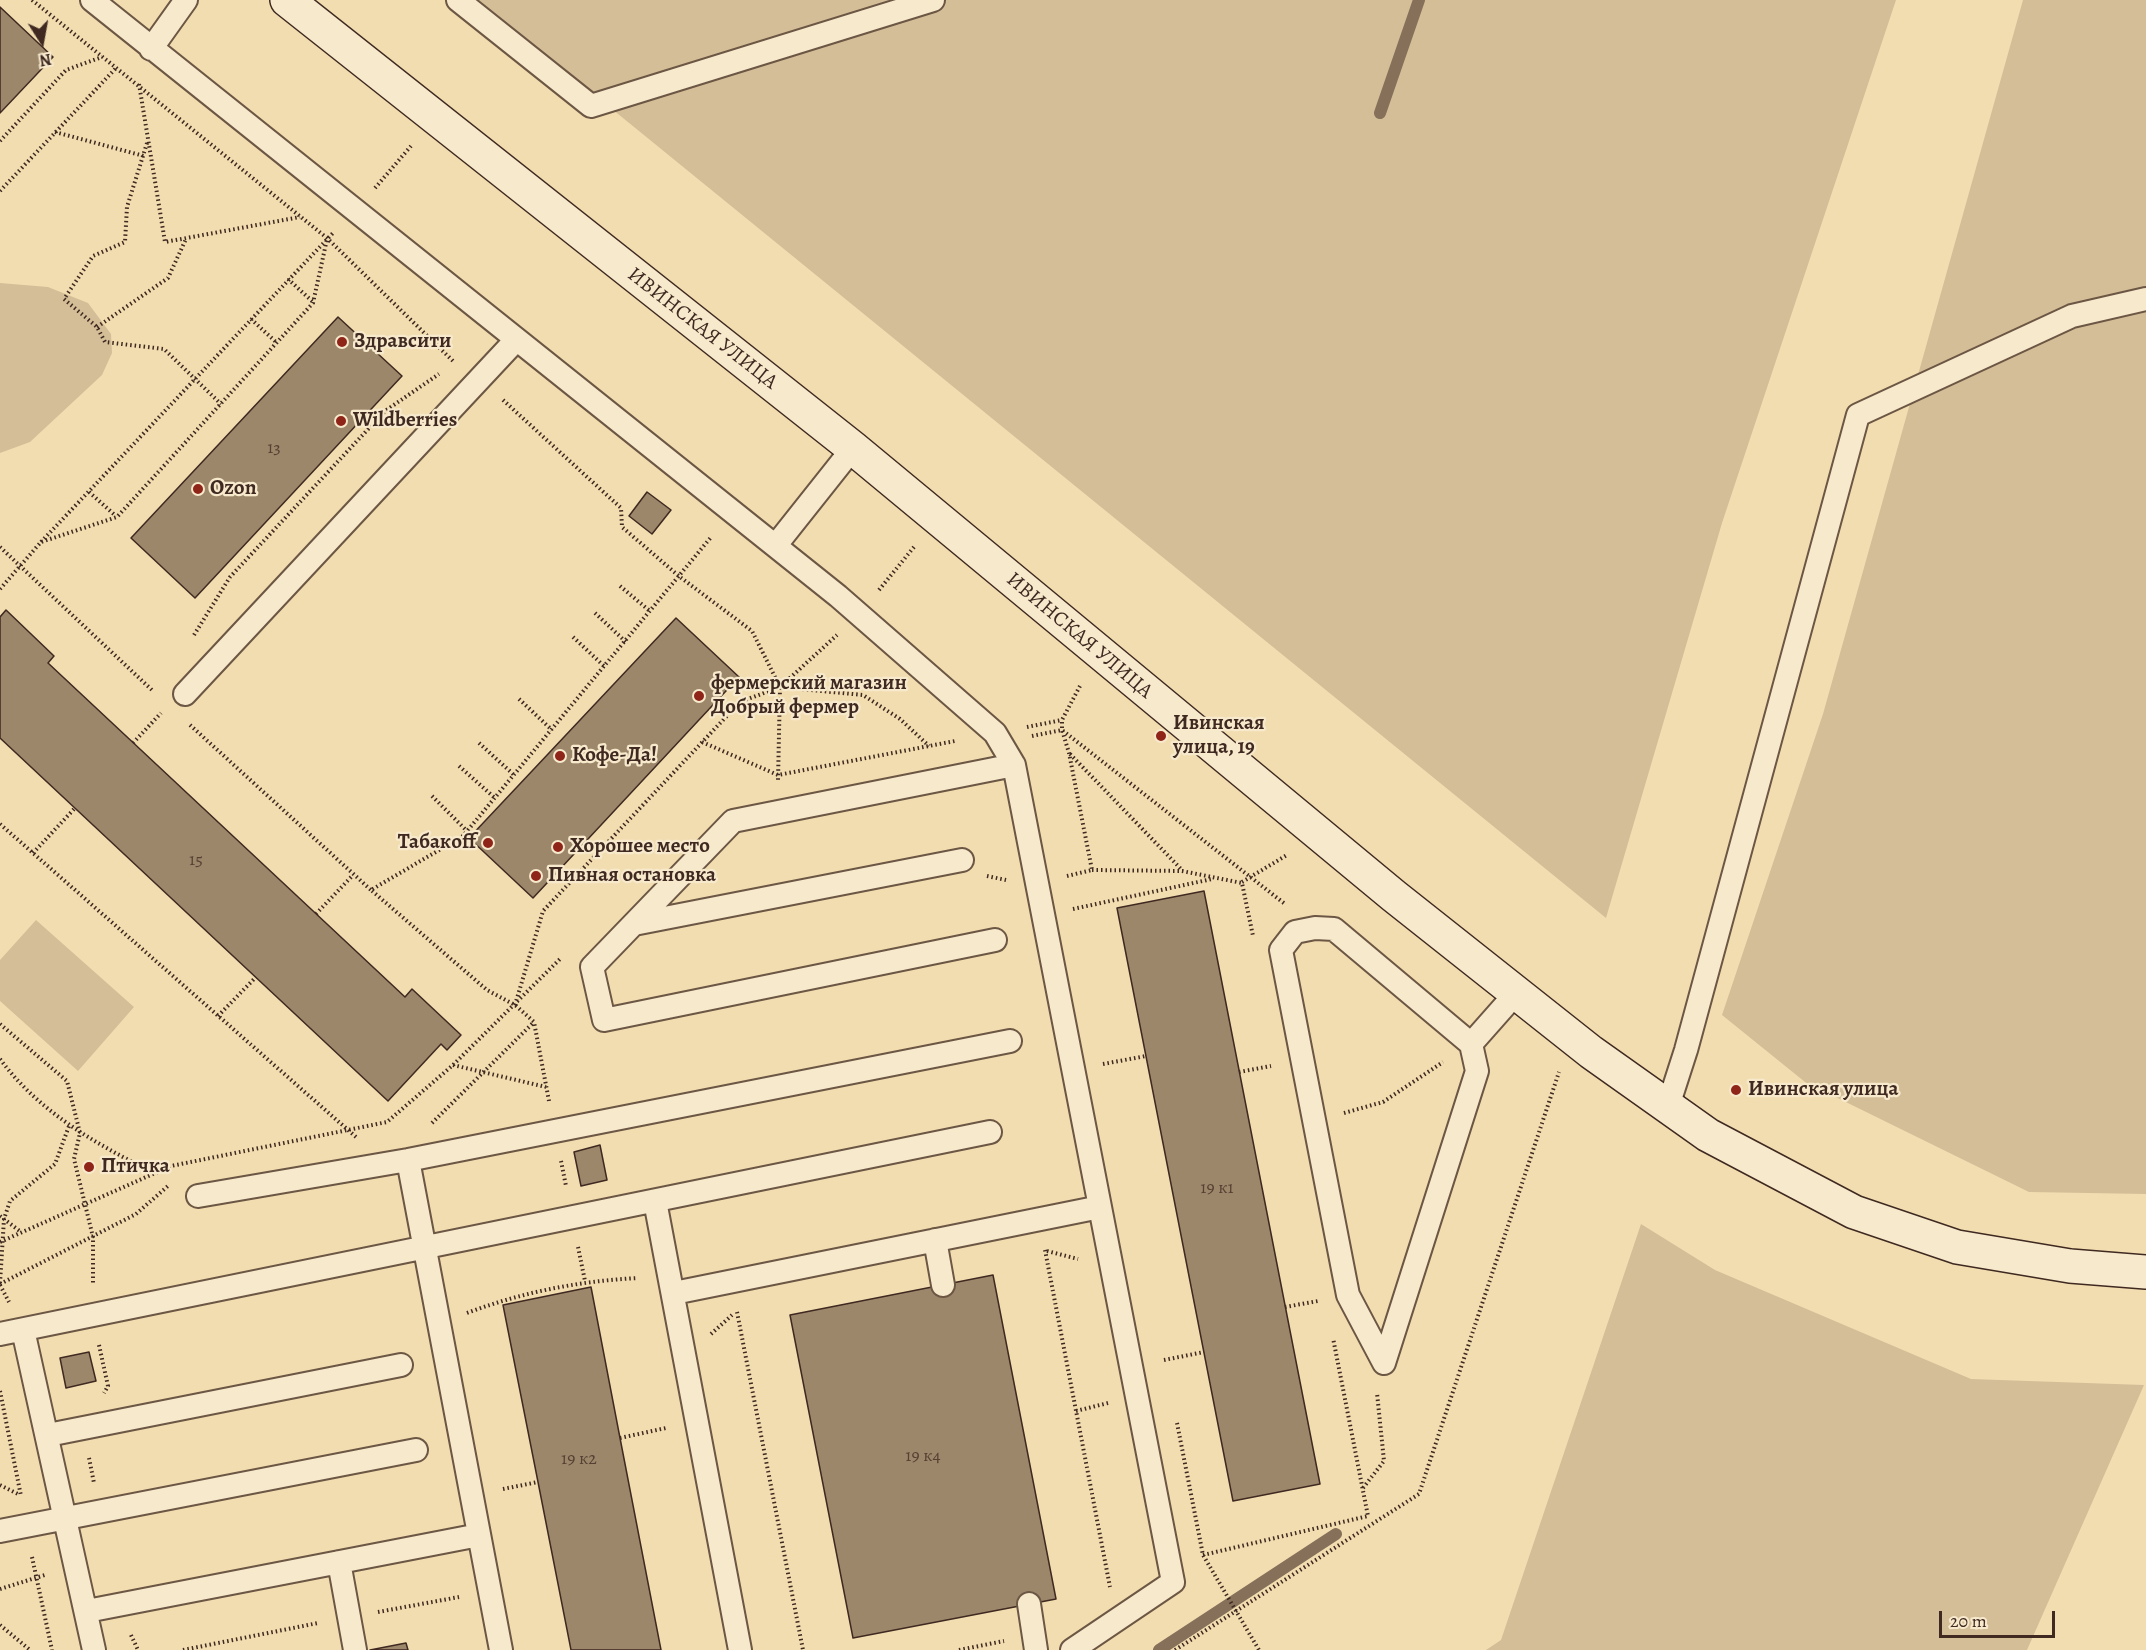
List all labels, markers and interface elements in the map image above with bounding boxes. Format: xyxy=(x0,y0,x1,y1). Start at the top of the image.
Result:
north arrow xyxy=(12,12,72,72)
text: N xyxy=(38,48,53,72)
street label: ИВИНСКАЯ УЛИЦА xyxy=(622,263,782,395)
place label: Здравсити xyxy=(354,329,451,355)
marker: Здравсити xyxy=(335,335,349,349)
place label: Wildberries xyxy=(353,408,457,434)
marker: Wildberries xyxy=(334,414,348,428)
house number: 13 xyxy=(267,438,281,460)
place label: Ozon xyxy=(210,476,256,502)
marker: Ozon xyxy=(191,482,205,496)
street label: ИВИНСКАЯ УЛИЦА xyxy=(1001,567,1157,705)
place label: фермерский магазин Добрый фермер xyxy=(711,671,907,721)
marker: фермерский магазин Добрый фермер xyxy=(692,689,706,703)
place label: Ивинская улица, 19 xyxy=(1173,711,1264,761)
marker: Ивинская улица, 19 xyxy=(1154,729,1168,743)
place label: Кофе-Да! xyxy=(572,743,657,769)
marker: Кофе-Да! xyxy=(553,749,567,763)
place label: Табакoff xyxy=(398,830,476,856)
place label: Хорошее место xyxy=(570,834,710,860)
marker: Табакoff xyxy=(481,836,495,850)
marker: Хорошее место xyxy=(551,840,565,854)
house number: 15 xyxy=(189,850,203,872)
place label: Пивная остановка xyxy=(548,863,716,889)
marker: Пивная остановка xyxy=(529,869,543,883)
place label: Ивинская улица xyxy=(1748,1077,1898,1103)
marker: Ивинская улица xyxy=(1729,1083,1743,1097)
place label: Птичка xyxy=(101,1154,170,1180)
marker: Птичка xyxy=(82,1160,96,1174)
house number: 19 к1 xyxy=(1200,1178,1234,1200)
house number: 19 к4 xyxy=(905,1446,941,1468)
house number: 19 к2 xyxy=(561,1449,597,1471)
scale bar xyxy=(1942,1599,2058,1637)
text: 20 m xyxy=(1950,1609,1987,1633)

